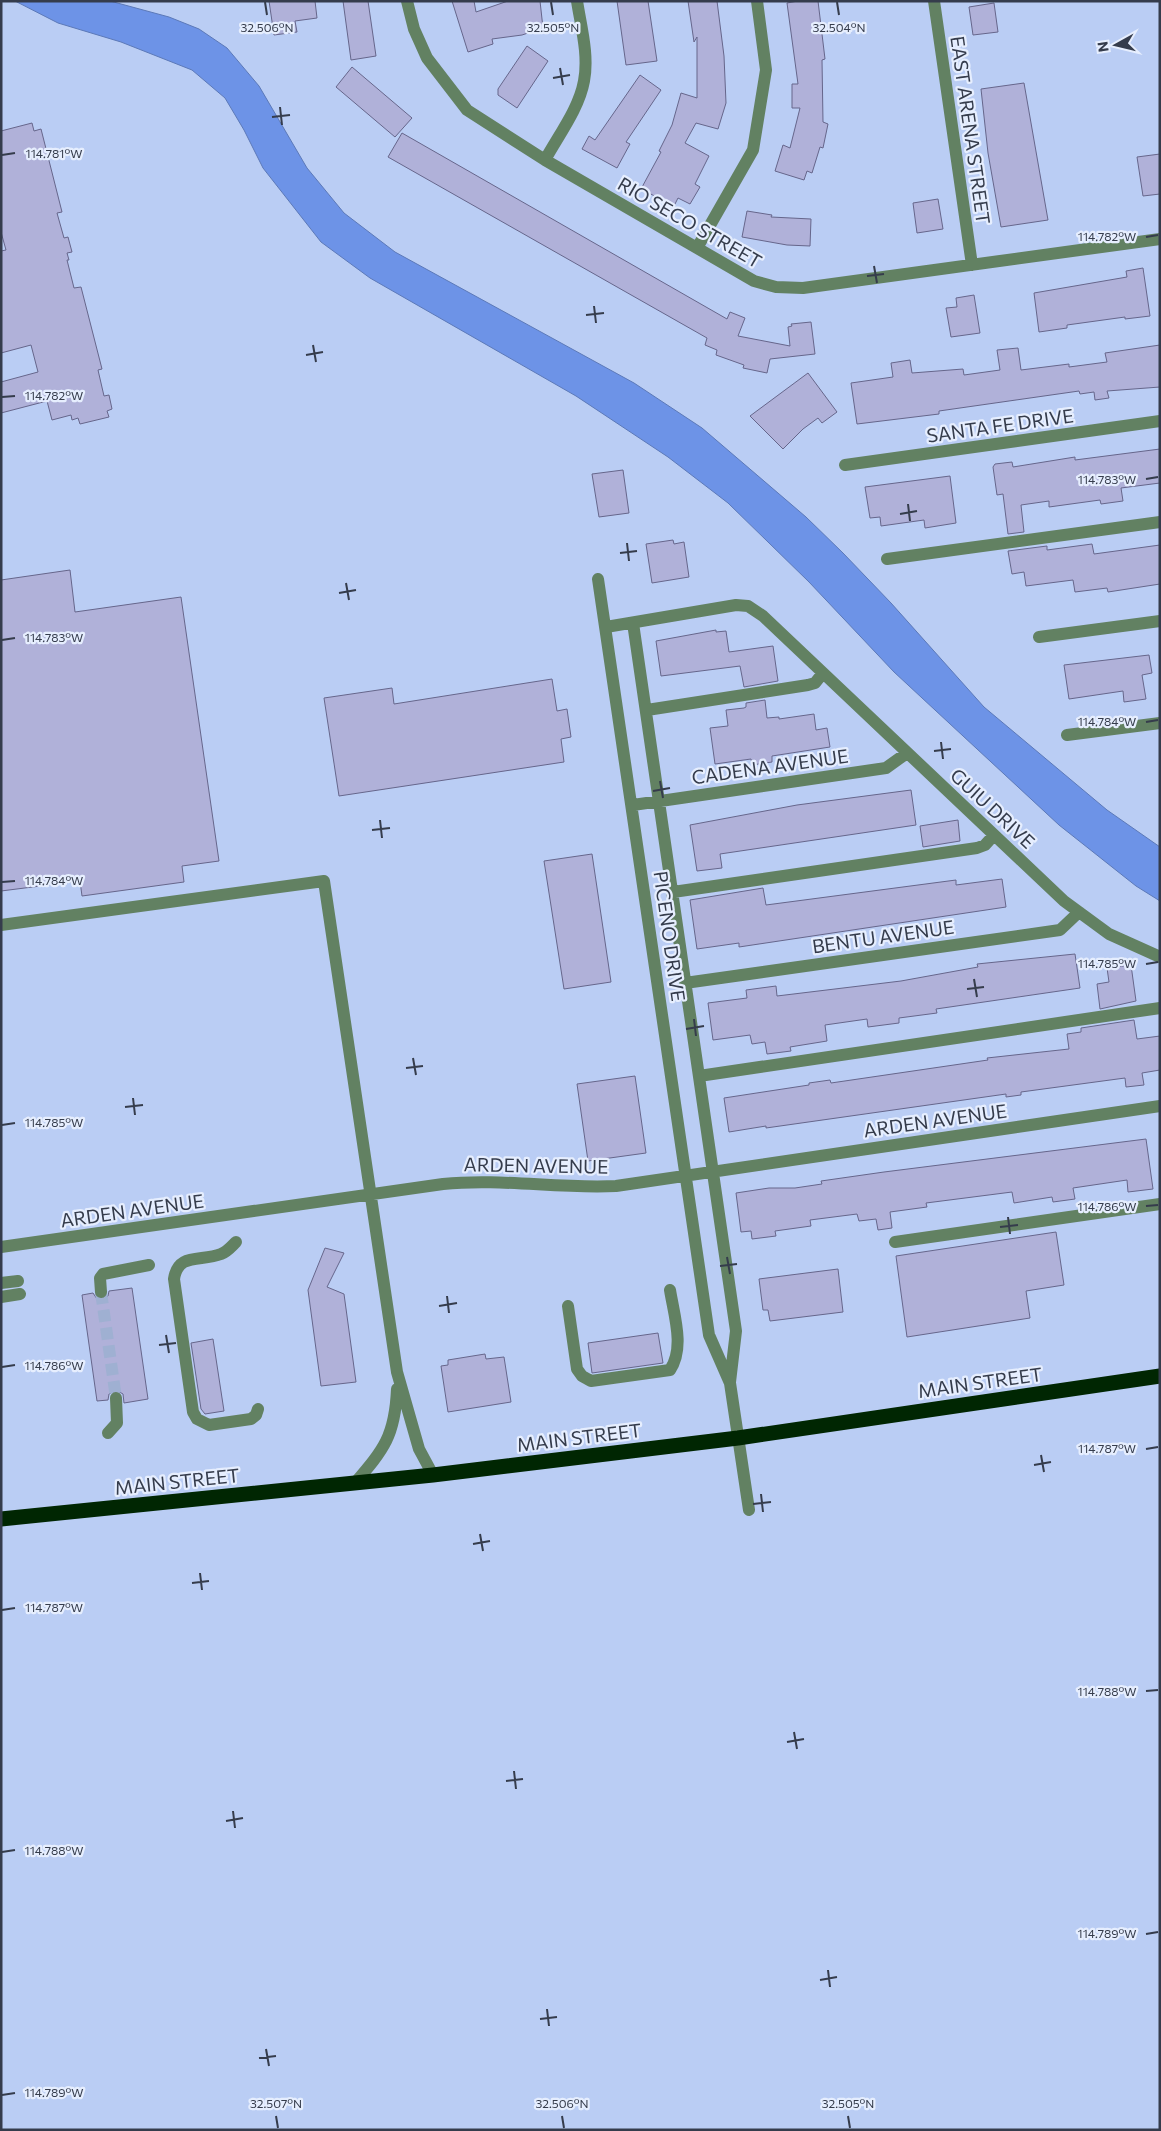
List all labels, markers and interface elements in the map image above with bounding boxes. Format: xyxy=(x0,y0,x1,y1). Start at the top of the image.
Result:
text: 32.506°N xyxy=(241,20,293,34)
text: 32.505°N xyxy=(527,20,579,34)
text: 32.504°N xyxy=(813,20,865,34)
north arrow xyxy=(1091,20,1141,70)
street label: EAST ARENA STREET xyxy=(946,34,996,226)
text: N xyxy=(1093,40,1112,53)
text: 114.781°W xyxy=(26,146,82,160)
street label: RIO SECO STREET xyxy=(614,171,766,273)
text: 114.782°W xyxy=(1078,229,1136,243)
text: 114.782°W xyxy=(25,388,83,402)
street label: SANTA FE DRIVE xyxy=(925,403,1075,447)
text: 114.783°W xyxy=(1078,472,1136,486)
text: 114.783°W xyxy=(25,630,83,644)
text: 114.784°W xyxy=(1078,714,1136,728)
street label: CADENA AVENUE xyxy=(690,744,850,788)
street label: GUIU DRIVE xyxy=(946,763,1040,853)
street label: PICENO DRIVE xyxy=(649,869,691,1003)
text: 114.784°W xyxy=(25,873,83,887)
street label: BENTU AVENUE xyxy=(811,915,955,957)
text: 114.785°W xyxy=(1078,956,1136,970)
street label: ARDEN AVENUE xyxy=(862,1099,1008,1141)
text: 114.785°W xyxy=(25,1115,83,1129)
street label: ARDEN AVENUE xyxy=(464,1152,608,1178)
street label: ARDEN AVENUE xyxy=(59,1189,205,1231)
text: 114.786°W xyxy=(1078,1199,1136,1213)
text: 114.786°W xyxy=(25,1358,83,1372)
street label: MAIN STREET xyxy=(916,1362,1044,1402)
street label: MAIN STREET xyxy=(516,1418,642,1456)
text: 114.787°W xyxy=(1078,1441,1136,1455)
street label: MAIN STREET xyxy=(114,1463,240,1499)
text: 114.787°W xyxy=(25,1600,83,1614)
text: 114.788°W xyxy=(1078,1684,1136,1698)
text: 114.788°W xyxy=(25,1843,83,1857)
text: 114.789°W xyxy=(1078,1926,1136,1940)
text: 114.789°W xyxy=(25,2085,83,2099)
text: 32.507°N xyxy=(250,2096,302,2110)
text: 32.506°N xyxy=(536,2096,588,2110)
text: 32.505°N xyxy=(822,2096,874,2110)

